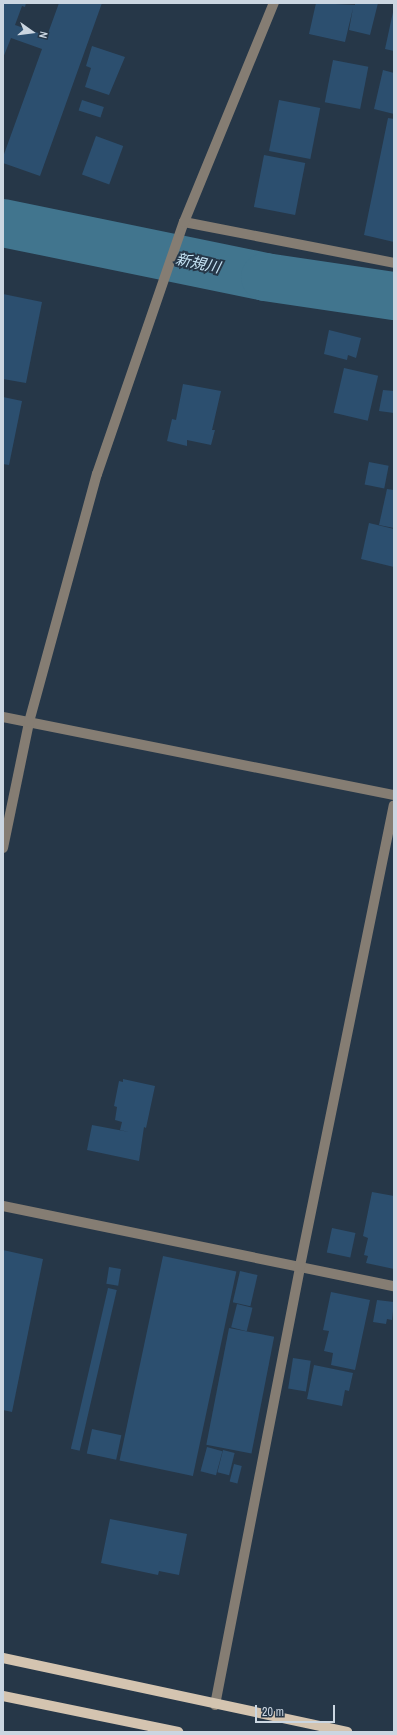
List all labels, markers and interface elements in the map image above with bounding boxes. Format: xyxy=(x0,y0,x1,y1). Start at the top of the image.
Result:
north arrow xyxy=(12,12,52,52)
text: N xyxy=(36,30,51,40)
water label: 新規川 xyxy=(174,250,222,276)
scale bar xyxy=(257,1697,337,1723)
text: 20 m xyxy=(262,1704,284,1720)

